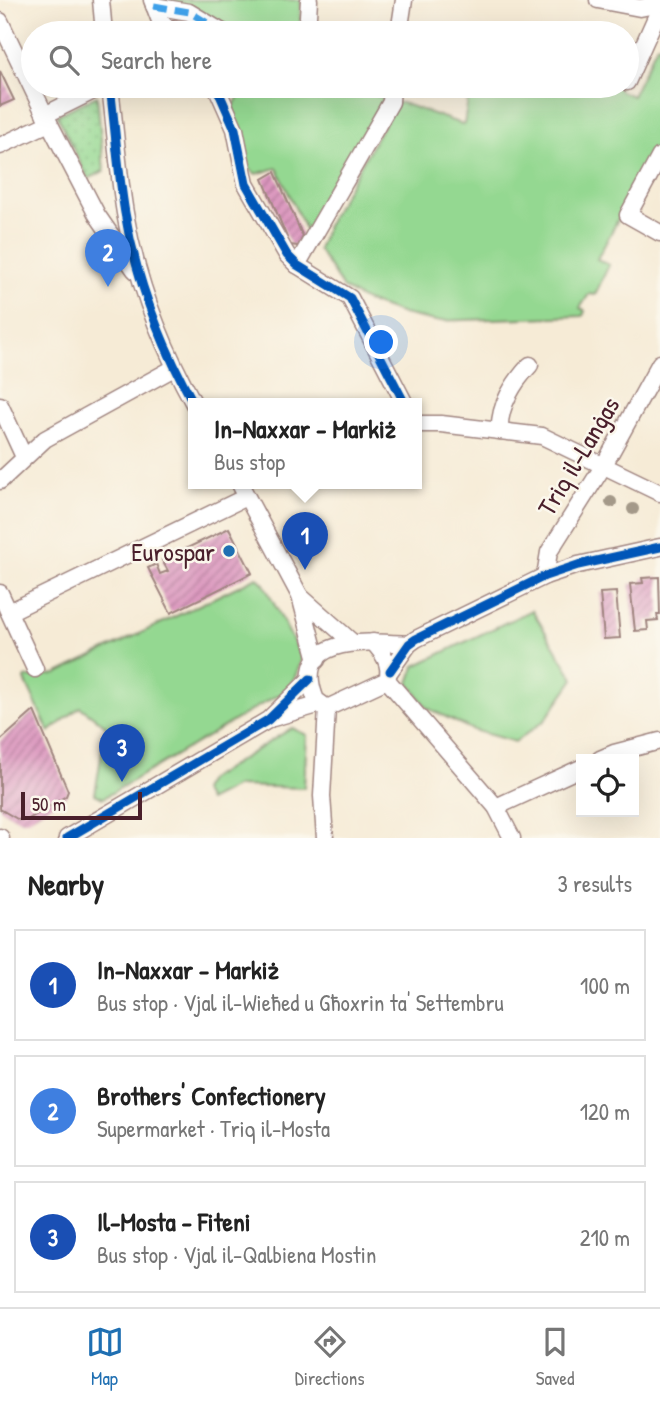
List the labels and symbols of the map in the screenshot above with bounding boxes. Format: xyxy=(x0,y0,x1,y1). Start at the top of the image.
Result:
pin: 2 xyxy=(85,229,131,287)
your location xyxy=(364,325,398,359)
street label: Triq il-Lanġas xyxy=(529,390,627,522)
pin: 1 xyxy=(282,512,328,570)
place label: Eurospar xyxy=(131,534,215,569)
marker: Eurospar xyxy=(221,543,237,559)
pin: 3 xyxy=(99,724,145,782)
scale bar xyxy=(21,789,142,821)

